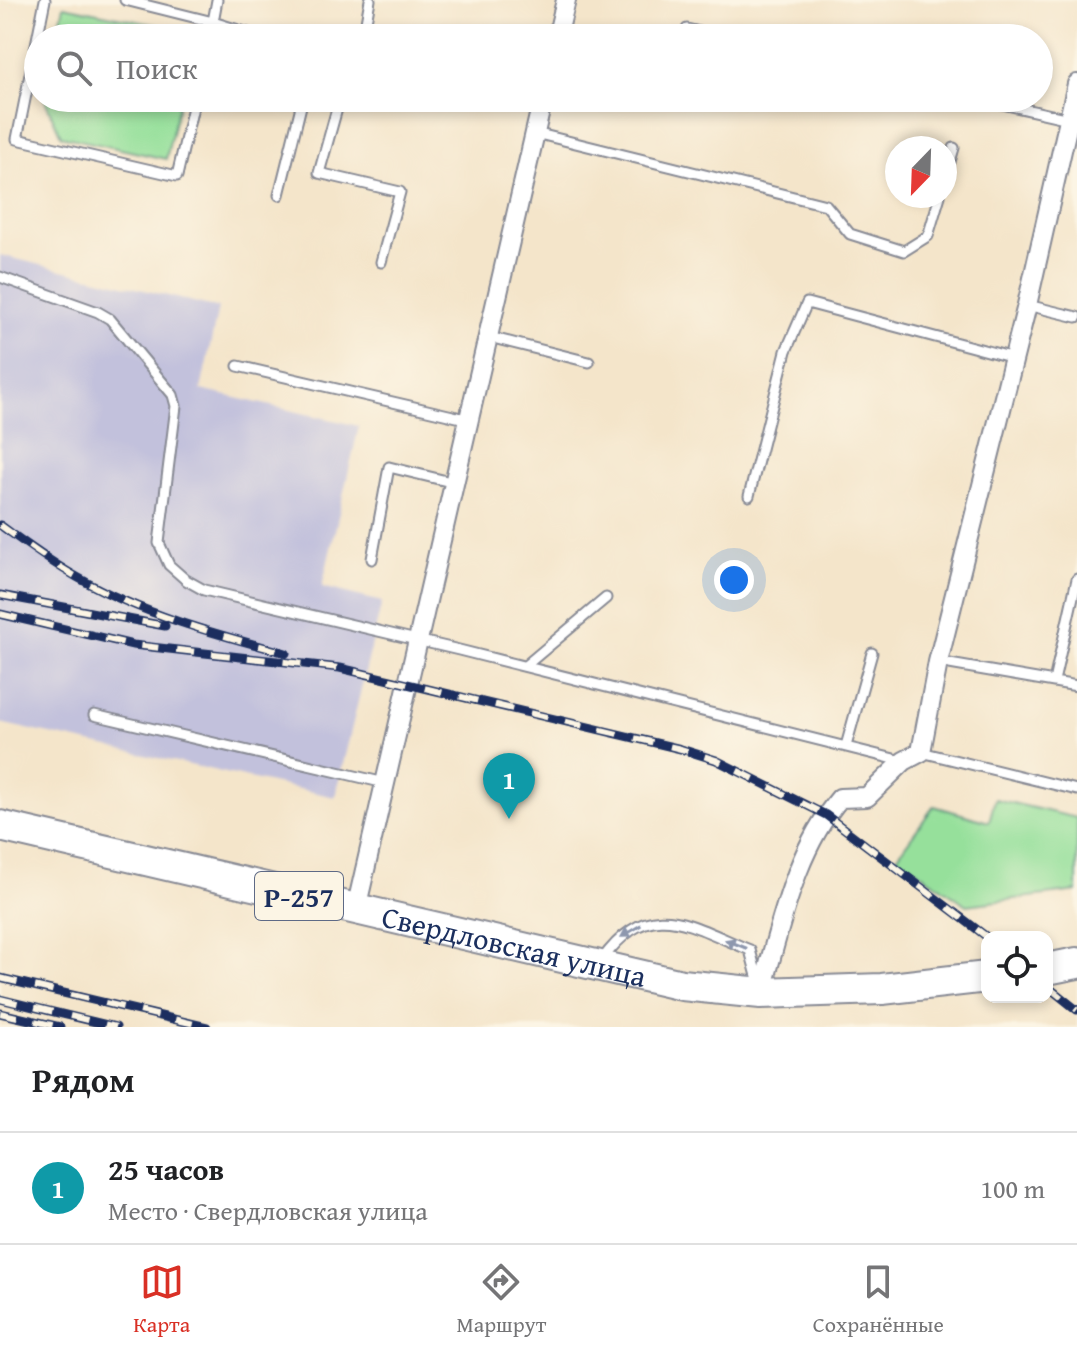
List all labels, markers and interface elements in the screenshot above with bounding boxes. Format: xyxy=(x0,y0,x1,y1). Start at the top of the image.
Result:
search box xyxy=(24,24,1053,112)
icon: search xyxy=(52,46,96,90)
text: Поиск xyxy=(116,46,198,90)
north arrow xyxy=(885,136,957,208)
your location xyxy=(714,560,754,600)
pin: 1 xyxy=(483,753,535,819)
road number: Р-257 xyxy=(255,872,343,920)
street label: Свердловская улица xyxy=(378,894,651,998)
one-way arrow xyxy=(620,923,643,938)
map controls xyxy=(981,931,1053,1003)
button: locate xyxy=(981,931,1053,1003)
one-way arrow xyxy=(724,937,748,950)
text: Рядом xyxy=(32,1055,135,1104)
text: 25 часов xyxy=(108,1147,224,1191)
text: 1 xyxy=(51,1169,65,1208)
text: 100 m xyxy=(980,1169,1045,1208)
text: Место · Свердловская улица xyxy=(108,1191,428,1230)
tab: Карта xyxy=(133,1260,190,1340)
tab: Маршрут xyxy=(456,1260,546,1340)
tab: Сохранённые xyxy=(813,1260,944,1340)

